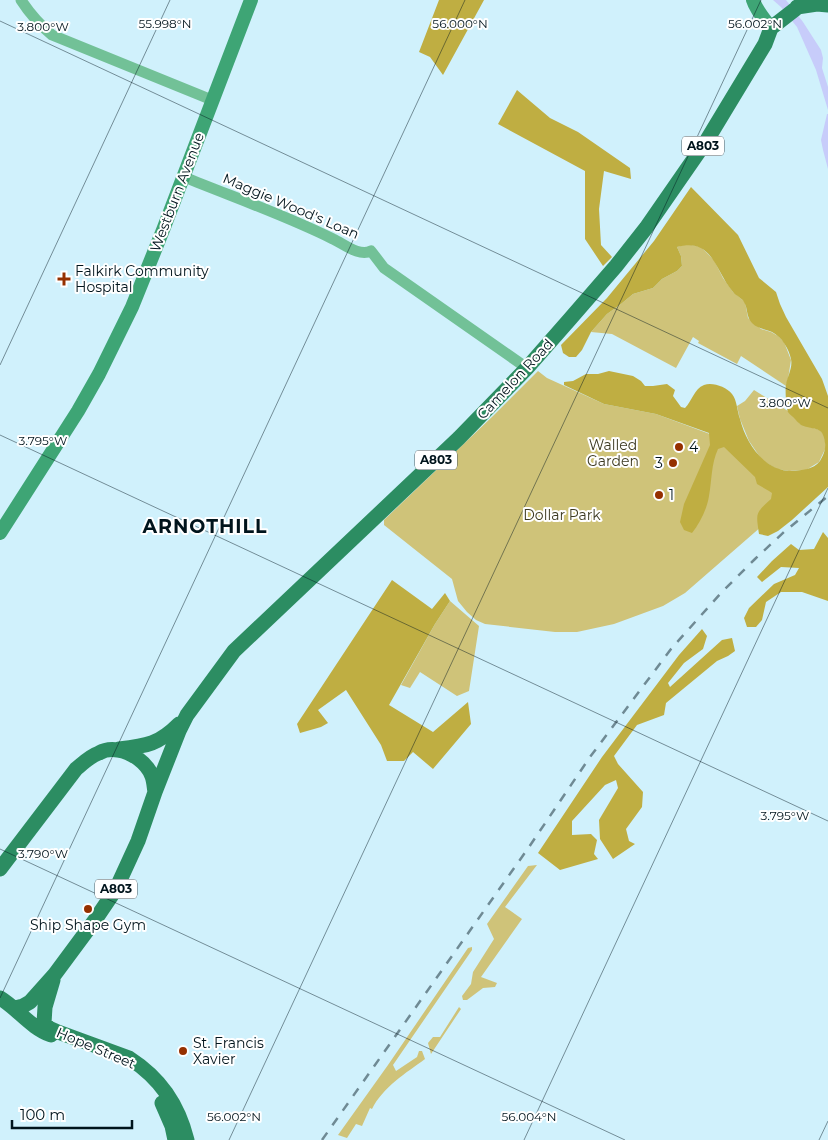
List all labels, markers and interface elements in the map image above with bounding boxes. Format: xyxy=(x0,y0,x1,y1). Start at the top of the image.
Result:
text: 55.998°N xyxy=(138,16,192,31)
text: 56.000°N xyxy=(432,16,488,31)
text: 56.002°N xyxy=(728,16,782,31)
text: 3.800°W xyxy=(17,19,69,34)
street label: Westburn Avenue xyxy=(146,130,208,254)
road number: A803 xyxy=(682,136,724,156)
street label: Maggie Wood's Loan xyxy=(220,169,362,243)
place label: Falkirk Community Hospital xyxy=(75,262,209,296)
marker: Falkirk Community Hospital xyxy=(57,272,71,286)
street label: Camelon Road xyxy=(473,335,557,423)
text: 3.800°W xyxy=(759,395,811,410)
text: 3.795°W xyxy=(19,433,67,448)
park label: Walled Garden xyxy=(587,436,639,470)
place label: 4 xyxy=(689,438,699,456)
marker: 4 xyxy=(673,441,685,453)
road number: A803 xyxy=(415,450,457,470)
place label: 3 xyxy=(655,454,663,472)
marker: 3 xyxy=(667,457,679,469)
place label: 1 xyxy=(669,486,674,504)
marker: 1 xyxy=(653,489,665,501)
park label: Dollar Park xyxy=(523,506,601,524)
district label: ARNOTHILL xyxy=(142,515,268,538)
text: 3.795°W xyxy=(761,808,809,823)
text: 3.790°W xyxy=(18,846,68,861)
road number: A803 xyxy=(95,880,137,899)
marker: Ship Shape Gym xyxy=(82,903,94,915)
place label: Ship Shape Gym xyxy=(30,916,146,934)
street label: Hope Street xyxy=(54,1023,139,1073)
place label: St. Francis Xavier xyxy=(193,1034,264,1068)
marker: St. Francis Xavier xyxy=(177,1045,189,1057)
scale bar xyxy=(12,1098,132,1130)
text: 100 m xyxy=(20,1105,65,1124)
text: 56.002°N xyxy=(207,1109,261,1124)
text: 56.004°N xyxy=(502,1109,556,1124)

